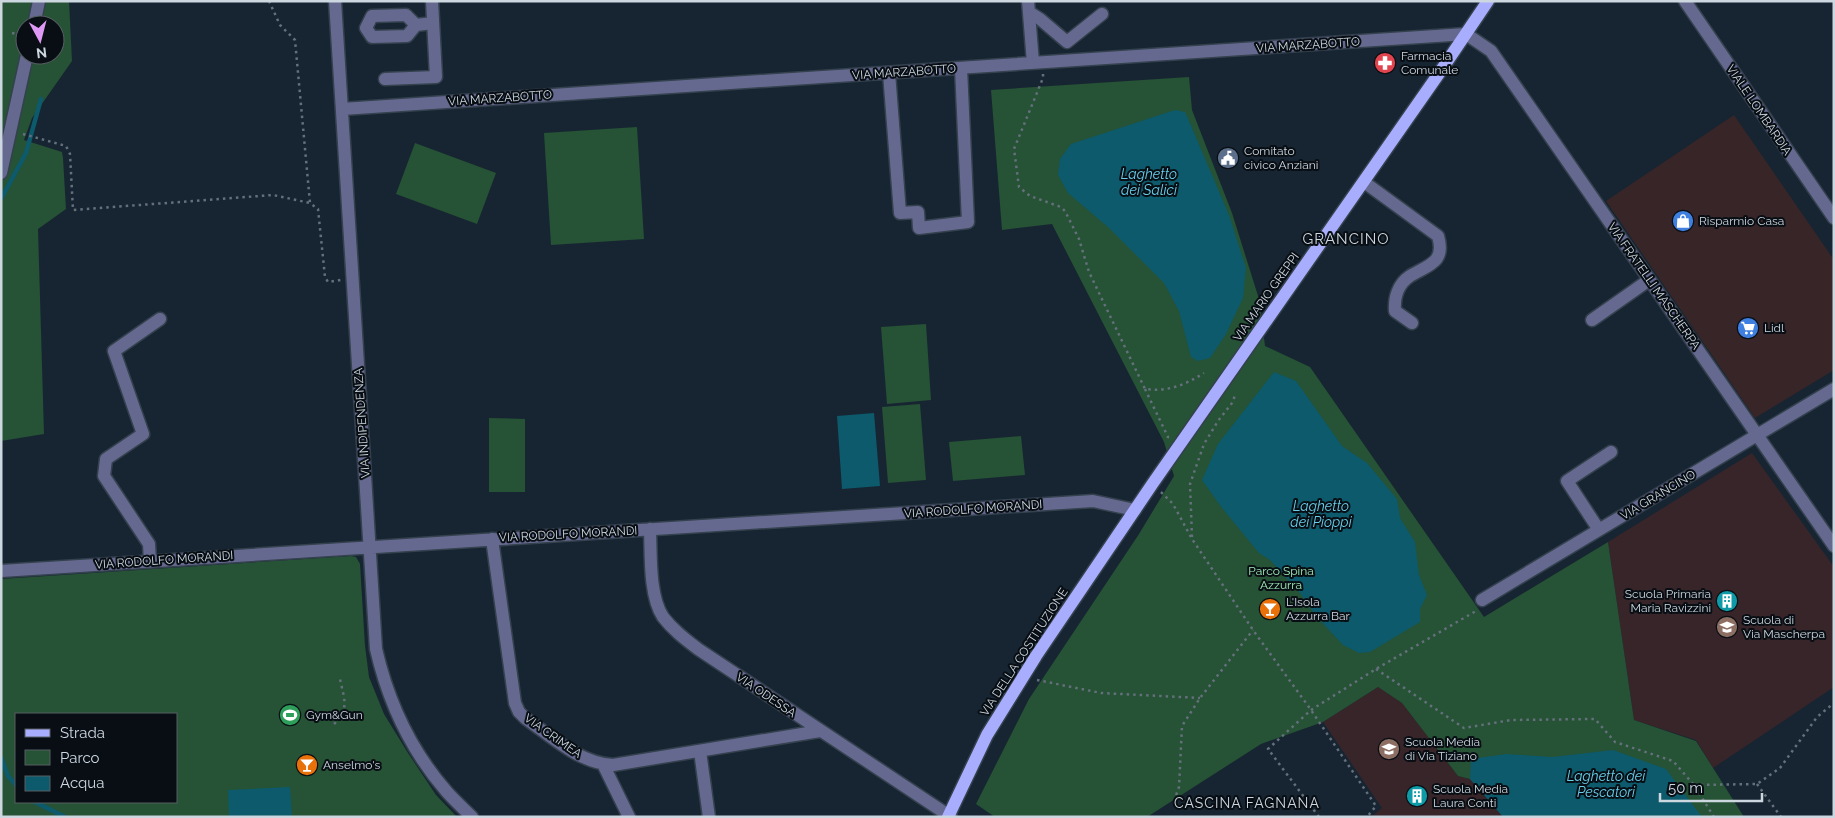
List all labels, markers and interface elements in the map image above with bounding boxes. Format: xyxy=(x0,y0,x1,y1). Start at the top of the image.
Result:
north arrow xyxy=(15,15,65,65)
street label: VIA MARZABOTTO xyxy=(1256,34,1360,56)
text: N xyxy=(35,44,48,61)
place label: Farmacia Comunale xyxy=(1401,49,1458,77)
pharmacy icon: Farmacia Comunale xyxy=(1373,51,1397,75)
street label: VIA MARZABOTTO xyxy=(852,61,956,83)
street label: VIALE LOMBARDIA xyxy=(1723,62,1795,158)
street label: VIA MARZABOTTO xyxy=(448,87,552,109)
place label: Comitato civico Anziani xyxy=(1244,144,1318,172)
public building icon: Comitato civico Anziani xyxy=(1216,146,1240,170)
water label: Laghetto dei Salici xyxy=(1121,166,1178,198)
shop icon: Risparmio Casa xyxy=(1671,209,1695,233)
place label: Risparmio Casa xyxy=(1699,214,1784,228)
street label: VIA FRATELLI MASCHERPA xyxy=(1605,220,1703,352)
district label: GRANCINO xyxy=(1302,230,1390,248)
street label: VIA MARIO GREPPI xyxy=(1230,250,1302,344)
supermarket icon: Lidl xyxy=(1736,316,1760,340)
place label: Lidl xyxy=(1764,321,1785,335)
street label: VIA INDIPENDENZA xyxy=(351,367,373,479)
street label: VIA GRANCINO xyxy=(1618,467,1698,523)
street label: VIA RODOLFO MORANDI xyxy=(903,497,1043,521)
water label: Laghetto dei Pioppi xyxy=(1290,498,1353,530)
street label: VIA RODOLFO MORANDI xyxy=(498,523,638,545)
street label: VIA RODOLFO MORANDI xyxy=(94,548,234,572)
park label: Parco Spina Azzurra xyxy=(1248,564,1314,592)
street label: VIA DELLA COSTITUZIONE xyxy=(977,585,1071,719)
place label: Scuola Primaria Maria Ravizzini xyxy=(1625,587,1711,615)
building icon: Scuola Primaria Maria Ravizzini xyxy=(1715,589,1739,613)
place label: L'Isola Azzurra Bar xyxy=(1286,595,1351,623)
bar icon: L'Isola Azzurra Bar xyxy=(1258,597,1282,621)
place label: Scuola di Via Mascherpa xyxy=(1743,613,1825,641)
school or university icon: Scuola di Via Mascherpa xyxy=(1715,615,1739,639)
street label: VIA ODESSA xyxy=(733,670,799,720)
sports icon: Gym&Gun xyxy=(278,703,302,727)
place label: Gym&Gun xyxy=(306,708,363,722)
street label: VIA CRIMEA xyxy=(522,711,584,761)
legend xyxy=(15,713,178,803)
text: Strada xyxy=(60,724,105,742)
place label: Scuola Media di Via Tiziano xyxy=(1405,735,1480,763)
school or university icon: Scuola Media di Via Tiziano xyxy=(1377,737,1401,761)
text: Parco xyxy=(60,749,100,767)
bar icon: Anselmo's xyxy=(295,753,319,777)
place label: Anselmo's xyxy=(323,758,380,772)
water label: Laghetto dei Pescatori xyxy=(1567,768,1646,800)
scale bar xyxy=(1660,770,1762,802)
text: Acqua xyxy=(60,774,104,792)
text: 50 m xyxy=(1668,779,1703,797)
place label: Scuola Media Laura Conti xyxy=(1433,782,1508,810)
building icon: Scuola Media Laura Conti xyxy=(1405,784,1429,808)
district label: CASCINA FAGNANA xyxy=(1174,795,1320,811)

